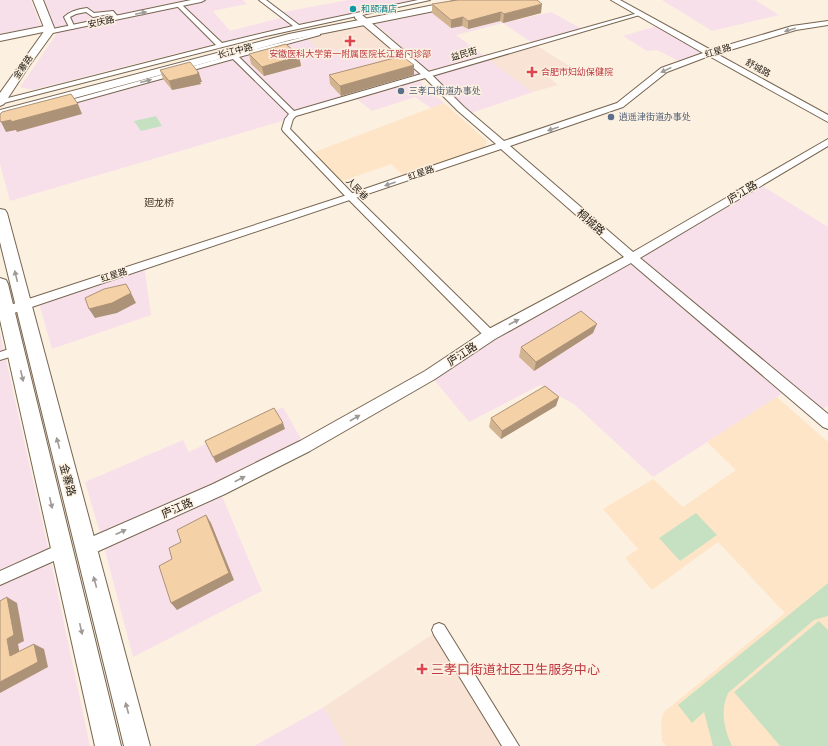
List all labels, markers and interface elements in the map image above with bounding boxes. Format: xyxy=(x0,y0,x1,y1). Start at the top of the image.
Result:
marker: 和颐酒店 xyxy=(348,4,358,14)
place label: 和颐酒店 xyxy=(361,4,397,14)
one-way arrow xyxy=(135,9,147,15)
street label: 安庆路 xyxy=(87,14,115,30)
one-way arrow xyxy=(783,27,796,33)
marker: 安徽医科大学第一附属医院长江路门诊部 xyxy=(344,35,356,47)
street label: 长江中路 xyxy=(216,42,254,60)
street label: 红星路 xyxy=(704,42,732,60)
street label: 益民街 xyxy=(450,46,478,62)
place label: 安徽医科大学第一附属医院长江路门诊部 xyxy=(269,49,431,59)
street label: 金寨路 xyxy=(11,53,35,81)
street label: 舒城路 xyxy=(744,57,772,79)
marker: 合肥市妇幼保健院 xyxy=(526,66,538,78)
place label: 合肥市妇幼保健院 xyxy=(541,66,613,77)
one-way arrow xyxy=(660,67,672,73)
one-way arrow xyxy=(140,78,152,84)
marker: 三孝口街道办事处 xyxy=(396,86,406,96)
place label: 三孝口街道办事处 xyxy=(409,86,481,96)
marker: 逍遥津街道办事处 xyxy=(606,112,616,122)
place label: 逍遥津街道办事处 xyxy=(619,112,691,122)
one-way arrow xyxy=(546,126,558,132)
street label: 红星路 xyxy=(407,164,435,182)
street label: 人民巷 xyxy=(344,176,370,202)
street label: 庐江路 xyxy=(725,178,759,206)
one-way arrow xyxy=(383,181,395,187)
district label: 廻龙桥 xyxy=(144,197,174,208)
street label: 桐城路 xyxy=(575,207,607,237)
street label: 红星路 xyxy=(100,266,128,284)
one-way arrow xyxy=(12,270,18,283)
one-way arrow xyxy=(508,319,520,326)
street label: 庐江路 xyxy=(445,340,479,368)
one-way arrow xyxy=(19,370,25,382)
one-way arrow xyxy=(349,414,360,421)
one-way arrow xyxy=(55,437,61,449)
street label: 金寨路 xyxy=(58,463,78,497)
one-way arrow xyxy=(234,475,246,482)
street label: 庐江路 xyxy=(159,496,195,520)
one-way arrow xyxy=(49,497,55,509)
one-way arrow xyxy=(116,529,127,535)
one-way arrow xyxy=(91,576,97,589)
one-way arrow xyxy=(78,623,84,636)
place label: 三孝口街道社区卫生服务中心 xyxy=(431,662,600,677)
marker: 三孝口街道社区卫生服务中心 xyxy=(416,663,428,675)
one-way arrow xyxy=(124,702,130,714)

